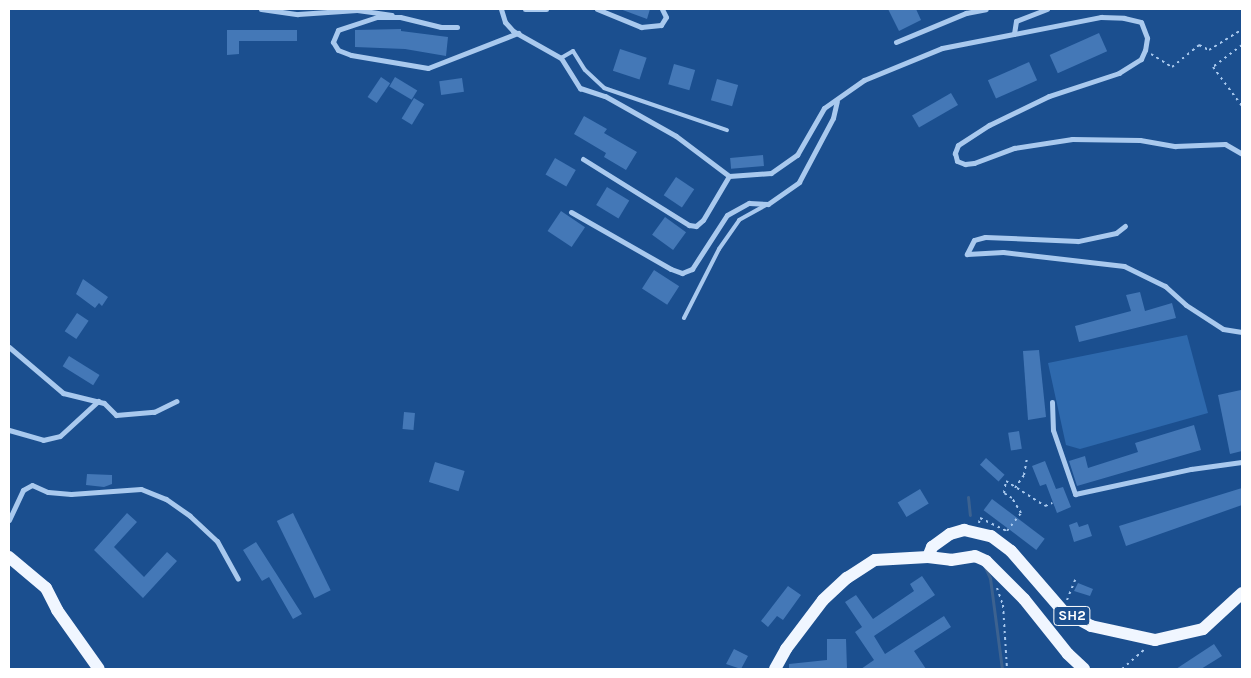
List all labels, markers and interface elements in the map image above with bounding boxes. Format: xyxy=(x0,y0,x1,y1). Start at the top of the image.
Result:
road number: SH2 xyxy=(1053,604,1091,628)

